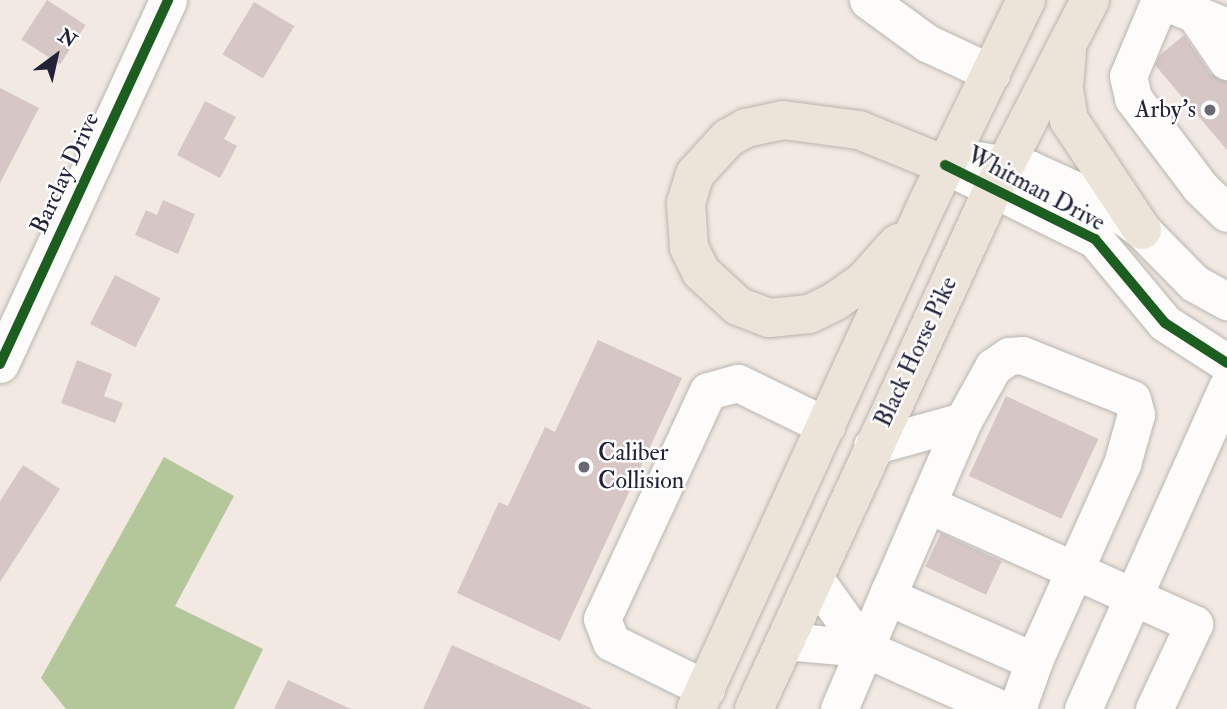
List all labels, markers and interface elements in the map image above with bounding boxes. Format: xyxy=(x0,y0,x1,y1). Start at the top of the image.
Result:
north arrow xyxy=(21,21,91,91)
text: N xyxy=(54,24,81,53)
place label: Arby's xyxy=(1135,96,1196,124)
marker: Arby's xyxy=(1202,102,1218,118)
street label: Barclay Drive xyxy=(24,108,106,238)
street label: Whitman Drive xyxy=(962,141,1110,237)
street label: Black Horse Pike xyxy=(869,272,963,432)
place label: Caliber Collision xyxy=(598,439,684,495)
marker: Caliber Collision xyxy=(576,459,592,475)

